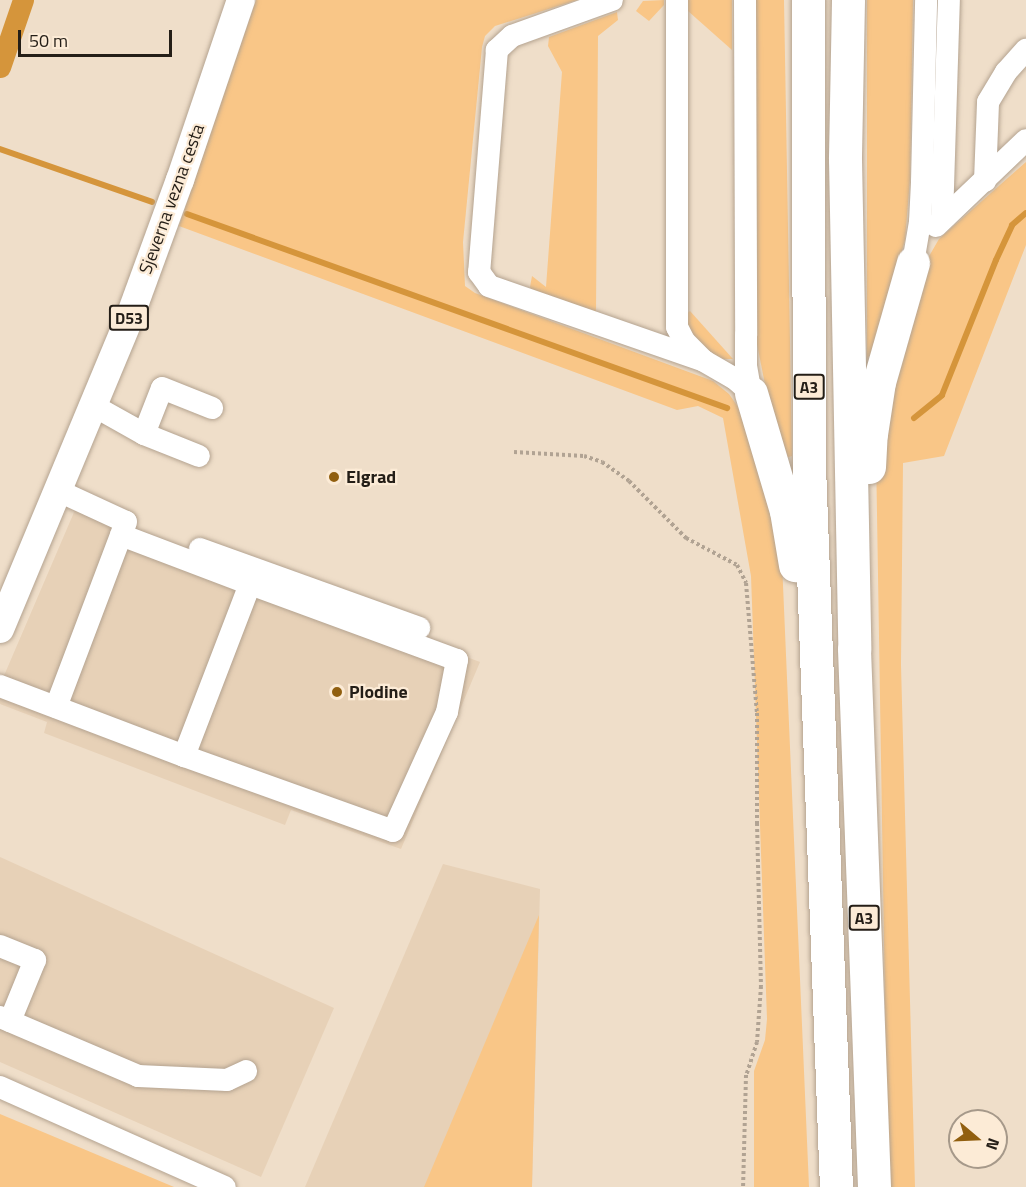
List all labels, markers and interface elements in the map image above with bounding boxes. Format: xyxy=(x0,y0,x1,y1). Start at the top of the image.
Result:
scale bar xyxy=(21,18,176,56)
text: 50 m xyxy=(29,27,68,54)
street label: Sjeverna vezna cesta xyxy=(135,121,209,277)
road number: D53 xyxy=(108,305,150,331)
road number: A3 xyxy=(792,374,826,400)
place label: Elgrad xyxy=(346,466,396,488)
marker: Elgrad xyxy=(327,470,341,484)
place label: Plodine xyxy=(349,681,408,703)
marker: Plodine xyxy=(330,685,344,699)
road number: A3 xyxy=(848,905,880,931)
north arrow xyxy=(948,1109,1008,1169)
text: N xyxy=(980,1135,1006,1153)

